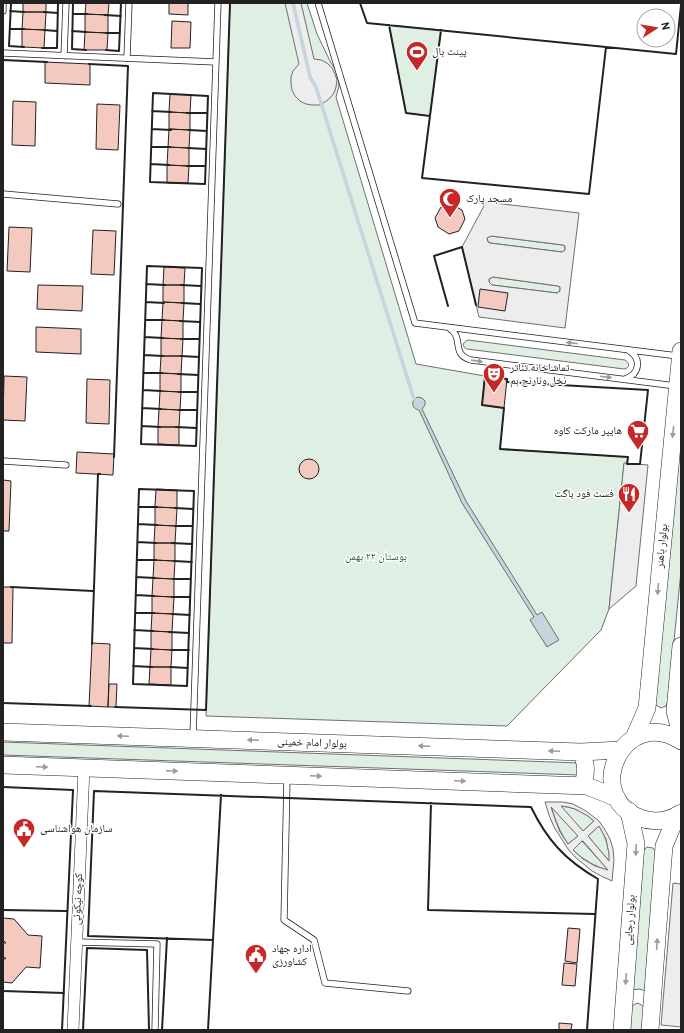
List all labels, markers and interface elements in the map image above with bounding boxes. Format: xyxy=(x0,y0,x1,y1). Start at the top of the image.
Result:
north arrow xyxy=(636,8,676,48)
text: N xyxy=(657,21,672,31)
sports icon: پینت بال xyxy=(404,39,430,72)
place label: پینت بال xyxy=(432,45,467,59)
mosque icon: مسجد پارک xyxy=(437,186,463,219)
place label: مسجد پارک xyxy=(466,192,512,206)
one-way arrow xyxy=(566,340,578,346)
one-way arrow xyxy=(471,358,483,364)
theatre icon: تماشاخانه تئاتر نخل ونارنج بم xyxy=(481,361,507,394)
place label: تماشاخانه تئاتر نخل ونارنج بم xyxy=(509,361,570,388)
one-way arrow xyxy=(600,374,612,381)
supermarket icon: هایپر مارکت کاوه xyxy=(625,418,651,451)
place label: هایپر مارکت کاوه xyxy=(554,424,622,438)
one-way arrow xyxy=(670,426,677,438)
restaurant icon: فست فود باگت xyxy=(616,481,642,514)
place label: فست فود باگت xyxy=(554,487,614,501)
street label: بولوار باهنر xyxy=(653,523,671,570)
park label: بوستان ۲۲ بهمن xyxy=(345,550,407,564)
one-way arrow xyxy=(655,583,661,595)
one-way arrow xyxy=(116,733,129,739)
street label: بولوار امام خمینی xyxy=(277,735,347,751)
one-way arrow xyxy=(247,737,259,744)
one-way arrow xyxy=(418,743,430,750)
one-way arrow xyxy=(547,748,560,754)
one-way arrow xyxy=(36,764,49,770)
one-way arrow xyxy=(166,768,178,775)
one-way arrow xyxy=(310,773,322,780)
one-way arrow xyxy=(454,778,466,785)
public building icon: سازمان هواشناسی xyxy=(11,816,37,849)
place label: سازمان هواشناسی xyxy=(40,822,112,836)
one-way arrow xyxy=(632,844,639,856)
street label: کوچه نیکوئی xyxy=(70,872,86,925)
street label: بولوار رجایی xyxy=(621,894,639,946)
one-way arrow xyxy=(654,938,660,950)
public building icon: اداره جهاد کشاورزی xyxy=(243,942,269,975)
place label: اداره جهاد کشاورزی xyxy=(272,942,312,969)
one-way arrow xyxy=(622,973,629,985)

